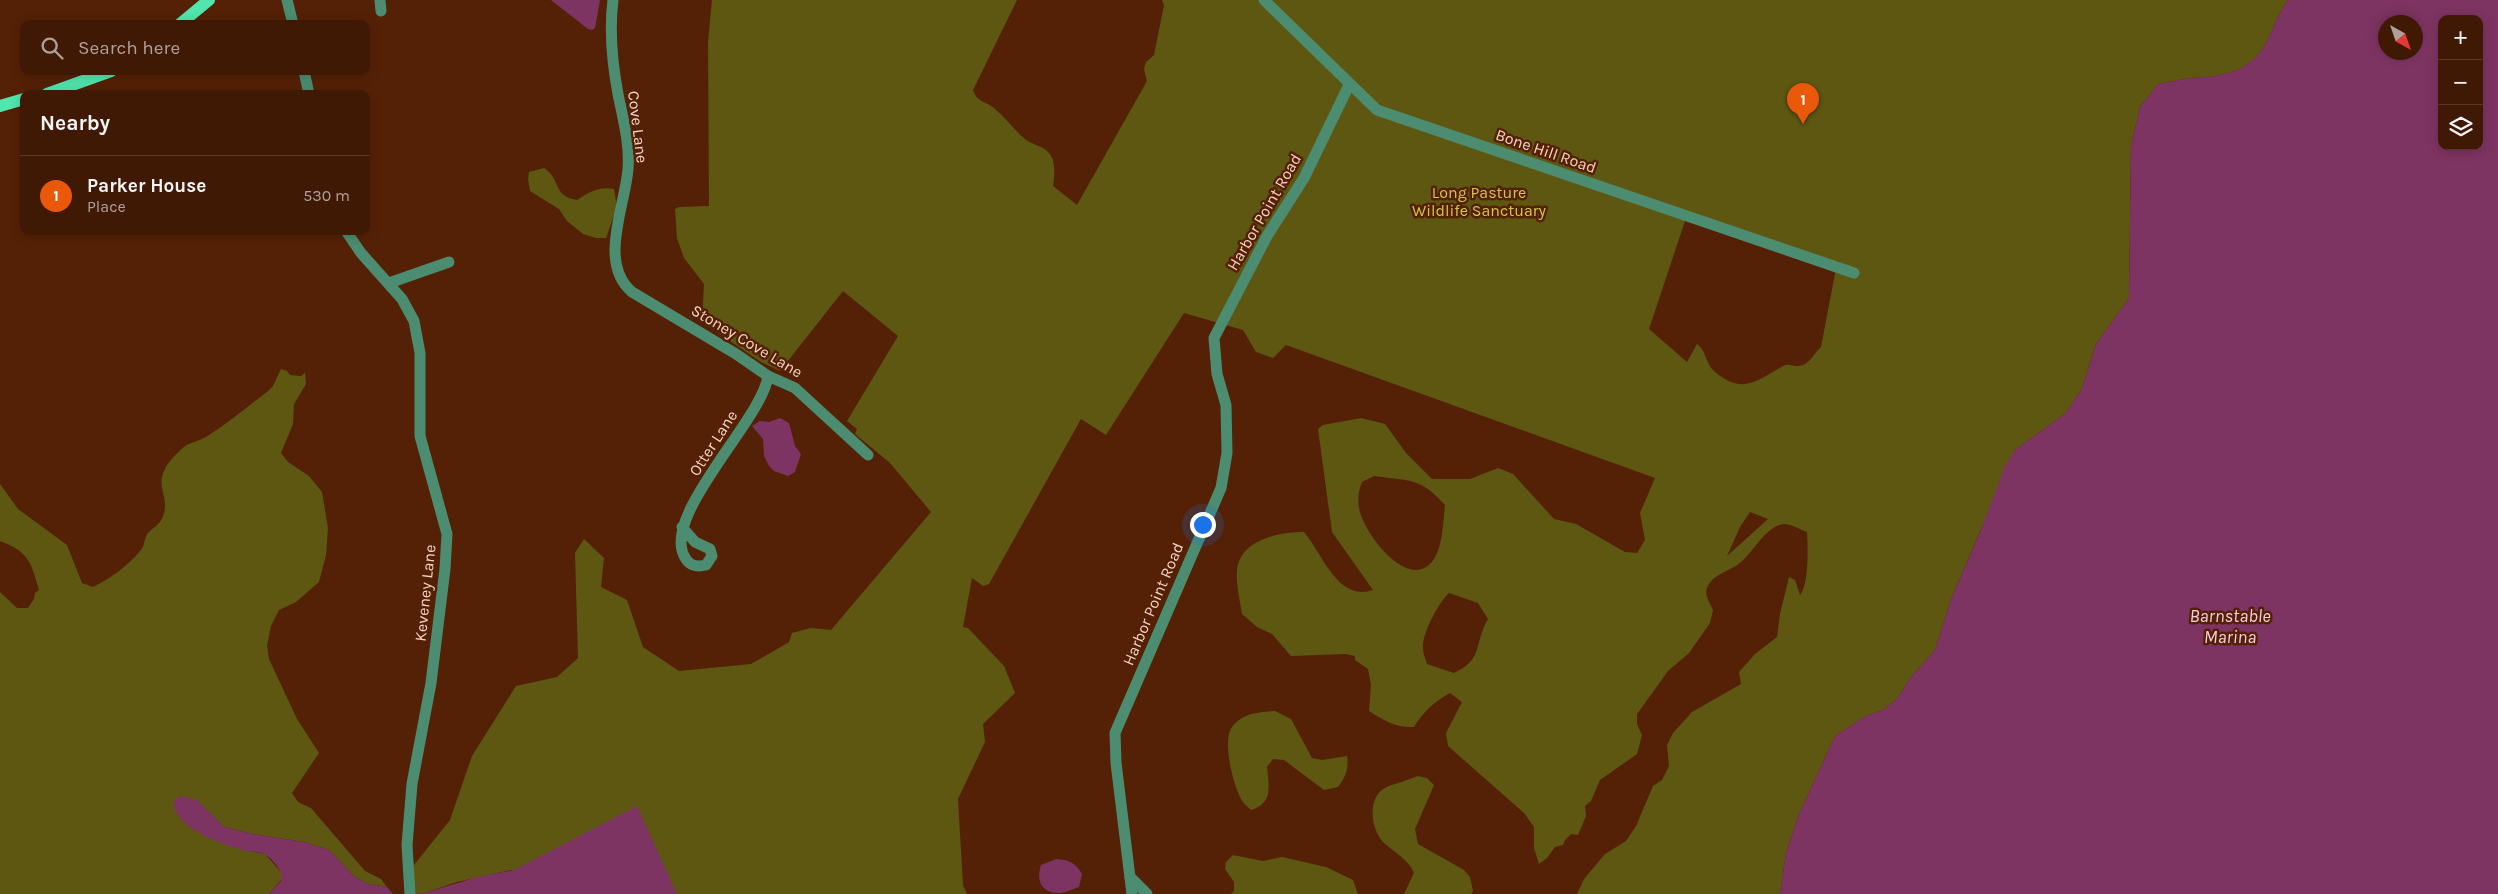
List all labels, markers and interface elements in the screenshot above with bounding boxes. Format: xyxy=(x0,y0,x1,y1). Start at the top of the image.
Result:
north arrow xyxy=(2378,15,2423,60)
map controls xyxy=(2438,15,2483,150)
button: + xyxy=(2438,15,2483,60)
search box xyxy=(20,20,370,75)
icon: search xyxy=(38,34,66,62)
text: Search here xyxy=(78,37,180,59)
button: − xyxy=(2438,60,2483,105)
pin: 1 xyxy=(1787,83,1819,124)
street label: Cove Lane xyxy=(624,90,652,164)
button: layers xyxy=(2438,105,2483,150)
text: Nearby xyxy=(40,111,110,135)
street label: Bone Hill Road xyxy=(1493,125,1599,177)
street label: Harbor Point Road xyxy=(1223,150,1305,274)
text: Parker House xyxy=(87,175,206,197)
park label: Long Pasture Wildlife Sanctuary xyxy=(1412,183,1547,220)
text: 1 xyxy=(53,186,59,205)
text: 530 m xyxy=(303,186,350,205)
text: Place xyxy=(87,197,126,216)
street label: Stoney Cove Lane xyxy=(688,300,806,382)
street label: Otter Lane xyxy=(685,407,741,479)
your location xyxy=(1190,512,1216,538)
street label: Harbor Point Road xyxy=(1119,540,1187,668)
street label: Keveney Lane xyxy=(410,544,440,642)
water label: Barnstable Marina xyxy=(2189,605,2271,648)

